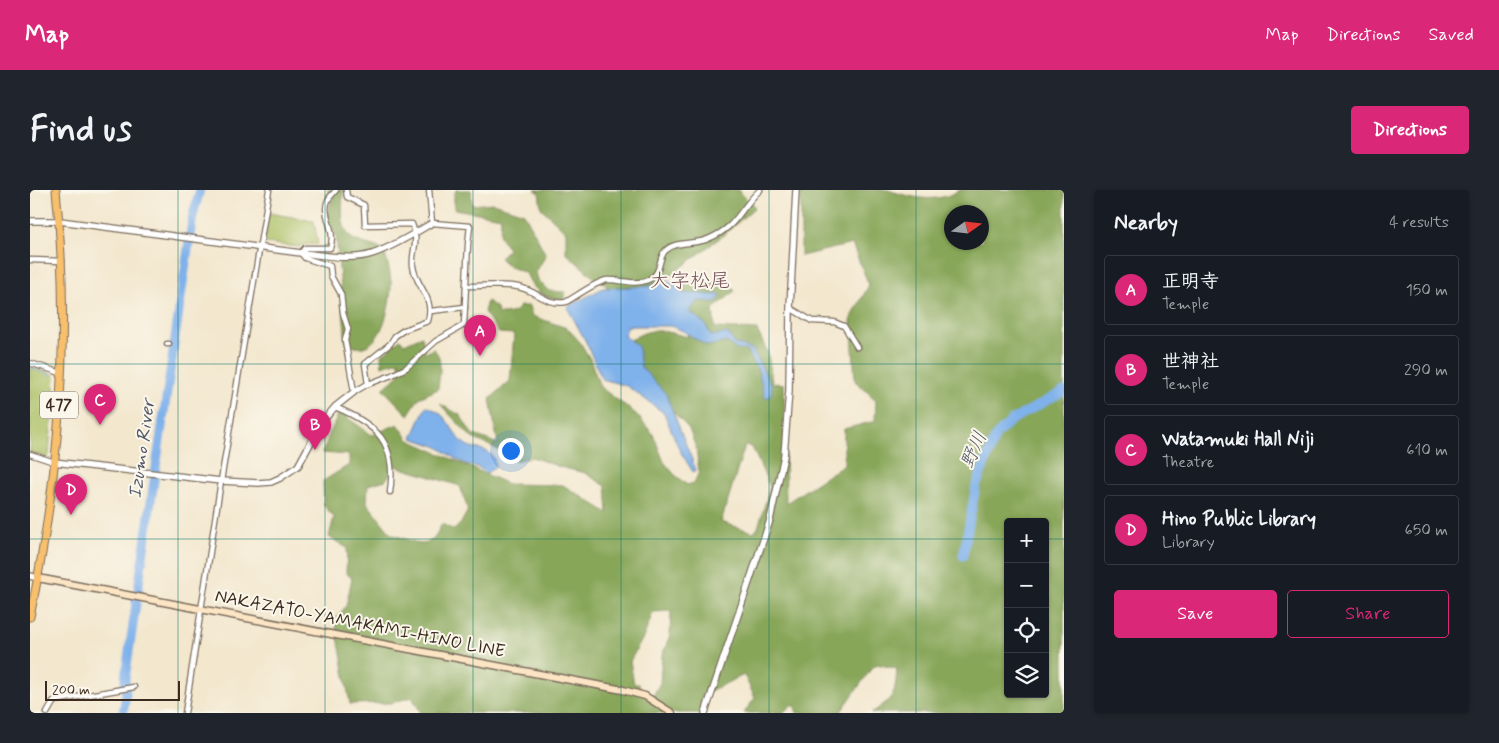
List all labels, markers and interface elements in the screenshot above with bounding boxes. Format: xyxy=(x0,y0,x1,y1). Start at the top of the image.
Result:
text: Map xyxy=(25,20,69,51)
text: Map xyxy=(1266,23,1299,47)
text: Directions xyxy=(1327,23,1401,47)
text: Saved xyxy=(1429,23,1474,47)
button: Directions xyxy=(1351,106,1469,154)
text: Find us xyxy=(30,107,132,153)
north arrow xyxy=(944,205,989,250)
text: Nearby xyxy=(1114,209,1178,237)
text: 4 results xyxy=(1389,212,1449,233)
district label: 大字松尾 xyxy=(650,268,730,295)
text: 正明寺 xyxy=(1162,269,1219,294)
text: A xyxy=(1126,280,1136,301)
text: 150 m xyxy=(1406,280,1448,301)
text: Temple xyxy=(1162,294,1209,315)
pin: A xyxy=(464,315,496,356)
text: 世神社 xyxy=(1162,349,1219,374)
text: B xyxy=(1126,360,1136,381)
text: 290 m xyxy=(1404,360,1448,381)
text: Temple xyxy=(1162,374,1209,395)
pin: C xyxy=(84,384,116,425)
road number: 477 xyxy=(40,392,78,418)
water label: Izumo River xyxy=(123,395,162,500)
pin: B xyxy=(299,409,331,450)
text: Watamuki Hall Niji xyxy=(1162,427,1314,452)
water label: 野川 xyxy=(955,428,993,472)
your location xyxy=(498,438,524,464)
text: C xyxy=(1125,440,1137,461)
text: 610 m xyxy=(1406,440,1448,461)
text: Theatre xyxy=(1162,452,1214,473)
pin: D xyxy=(55,474,87,515)
text: Hino Public Library xyxy=(1162,507,1316,532)
map controls xyxy=(1004,518,1049,698)
button: + xyxy=(1004,518,1049,563)
text: D xyxy=(1125,520,1137,541)
text: 650 m xyxy=(1405,520,1448,541)
text: Library xyxy=(1162,532,1215,553)
button: − xyxy=(1004,563,1049,608)
street label: NAKAZATO-YAMAKAMI-HINO LINE xyxy=(213,584,507,664)
button: Save xyxy=(1114,590,1277,638)
button: Share xyxy=(1287,590,1449,638)
button: locate xyxy=(1004,608,1049,653)
button: layers xyxy=(1004,653,1049,698)
scale bar xyxy=(45,678,180,701)
text: 200 m xyxy=(52,681,90,699)

